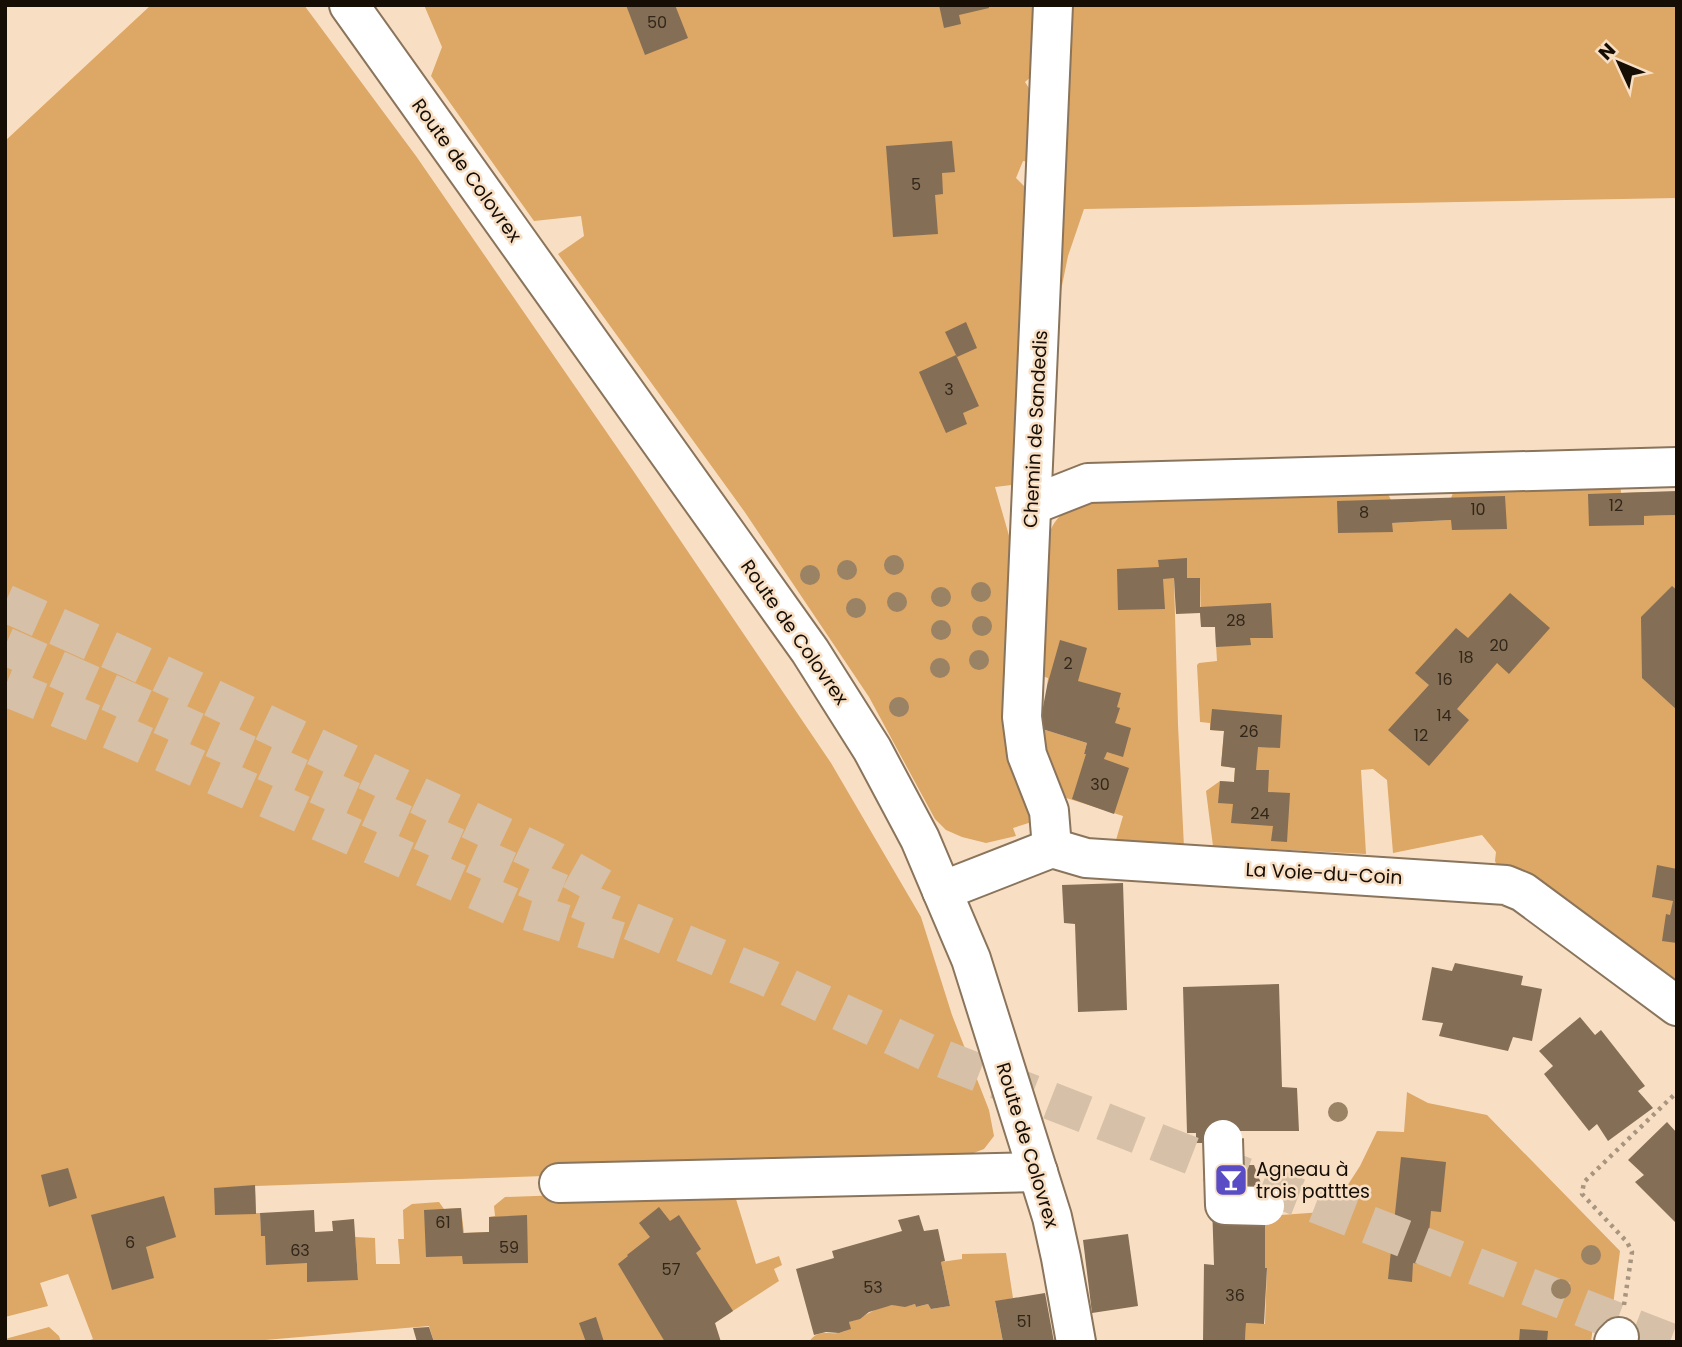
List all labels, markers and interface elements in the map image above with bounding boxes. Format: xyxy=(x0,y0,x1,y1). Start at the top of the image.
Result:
house number: 50 xyxy=(647,11,667,34)
north arrow xyxy=(1584,28,1654,98)
text: N xyxy=(1592,37,1622,66)
street label: Route de Colovrex xyxy=(405,93,528,248)
house number: 5 xyxy=(911,173,921,196)
street label: Chemin de Sandedis xyxy=(1017,329,1054,529)
house number: 3 xyxy=(944,378,954,401)
house number: 12 xyxy=(1609,494,1623,517)
house number: 10 xyxy=(1470,498,1486,521)
house number: 8 xyxy=(1359,501,1369,524)
street label: Route de Colovrex xyxy=(734,554,855,710)
house number: 28 xyxy=(1226,609,1246,632)
house number: 20 xyxy=(1489,634,1509,657)
house number: 18 xyxy=(1458,646,1474,669)
house number: 2 xyxy=(1063,652,1073,675)
house number: 16 xyxy=(1437,668,1453,691)
house number: 14 xyxy=(1436,704,1452,727)
house number: 26 xyxy=(1239,720,1259,743)
house number: 12 xyxy=(1414,724,1428,747)
house number: 30 xyxy=(1090,773,1110,796)
house number: 24 xyxy=(1250,802,1270,825)
street label: La Voie-du-Coin xyxy=(1245,856,1403,891)
street label: Route de Colovrex xyxy=(990,1059,1066,1231)
place label: Agneau à trois patttes xyxy=(1256,1156,1370,1205)
bar icon: Agneau à trois patttes xyxy=(1212,1161,1250,1199)
house number: 61 xyxy=(435,1211,451,1234)
house number: 6 xyxy=(125,1231,135,1254)
house number: 59 xyxy=(499,1236,519,1259)
house number: 63 xyxy=(290,1239,310,1262)
house number: 57 xyxy=(662,1258,681,1281)
house number: 53 xyxy=(863,1276,883,1299)
house number: 36 xyxy=(1225,1284,1245,1307)
house number: 51 xyxy=(1016,1310,1032,1333)

